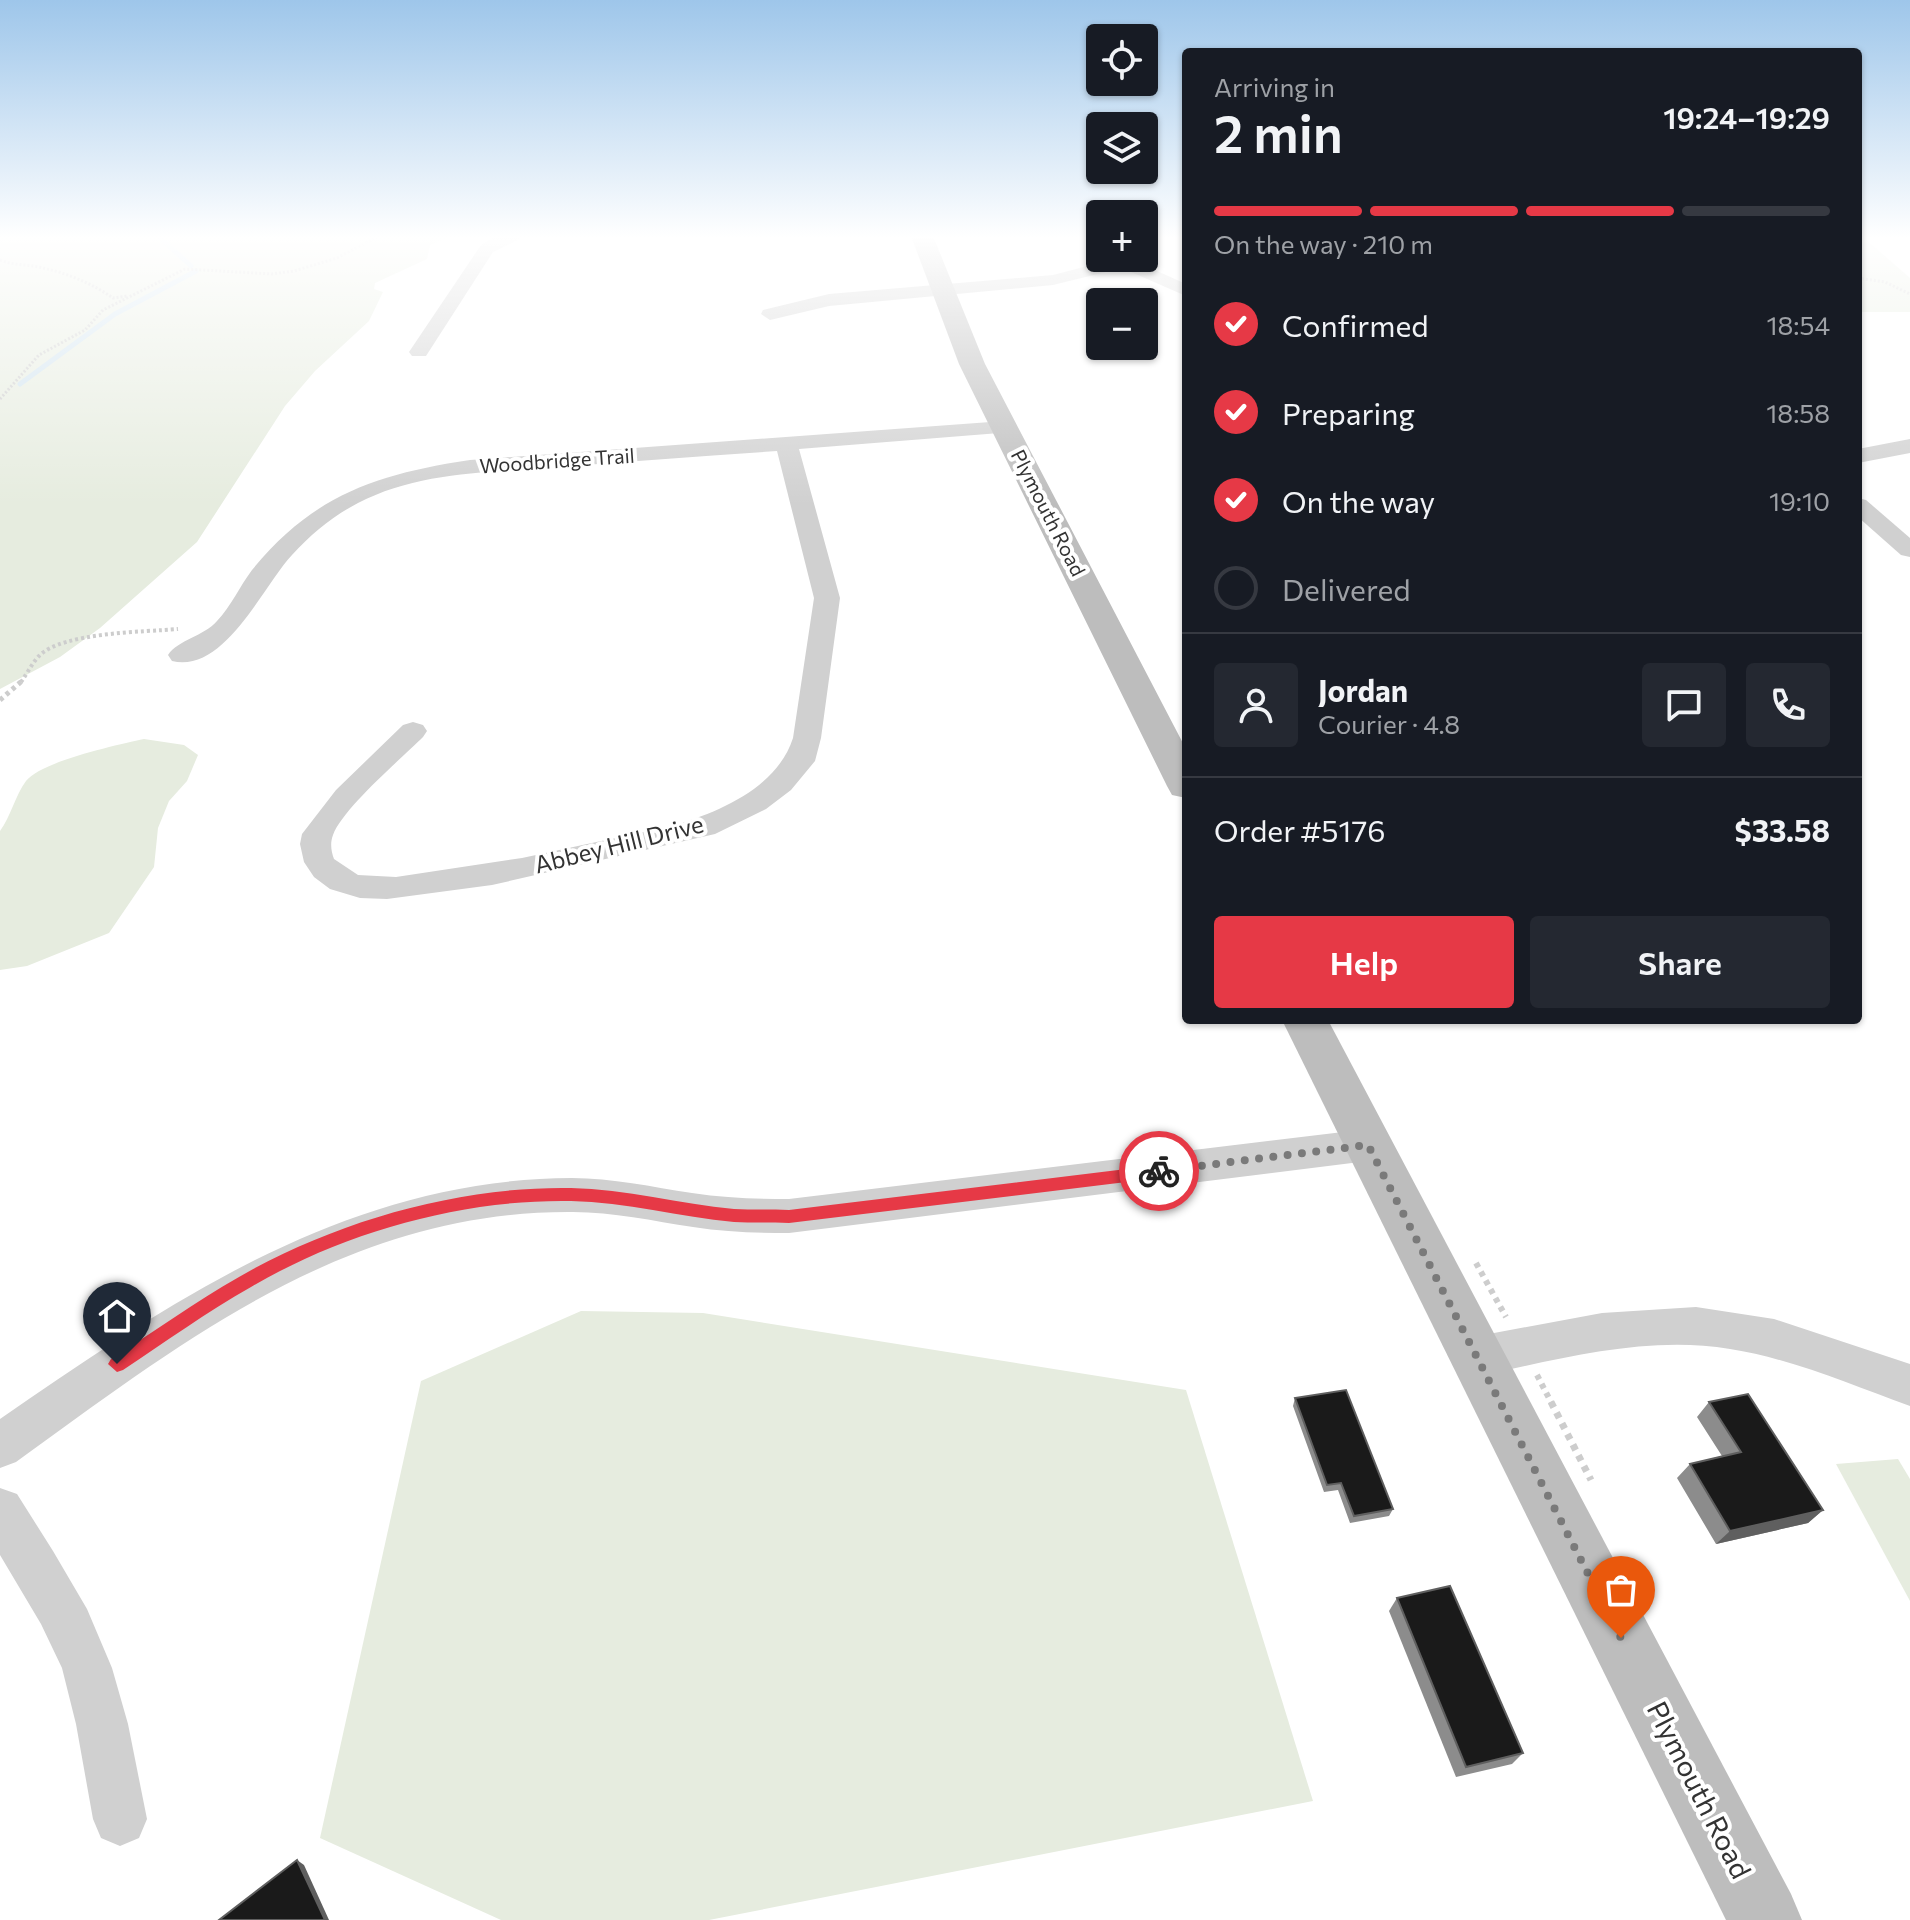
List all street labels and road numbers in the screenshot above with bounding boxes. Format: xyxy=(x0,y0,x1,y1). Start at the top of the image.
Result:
street label: Woodbridge Trail xyxy=(478,443,635,477)
street label: Plymouth Road xyxy=(1007,445,1091,580)
street label: Abbey Hill Drive xyxy=(531,809,706,879)
street label: Plymouth Road xyxy=(1641,1695,1759,1884)

